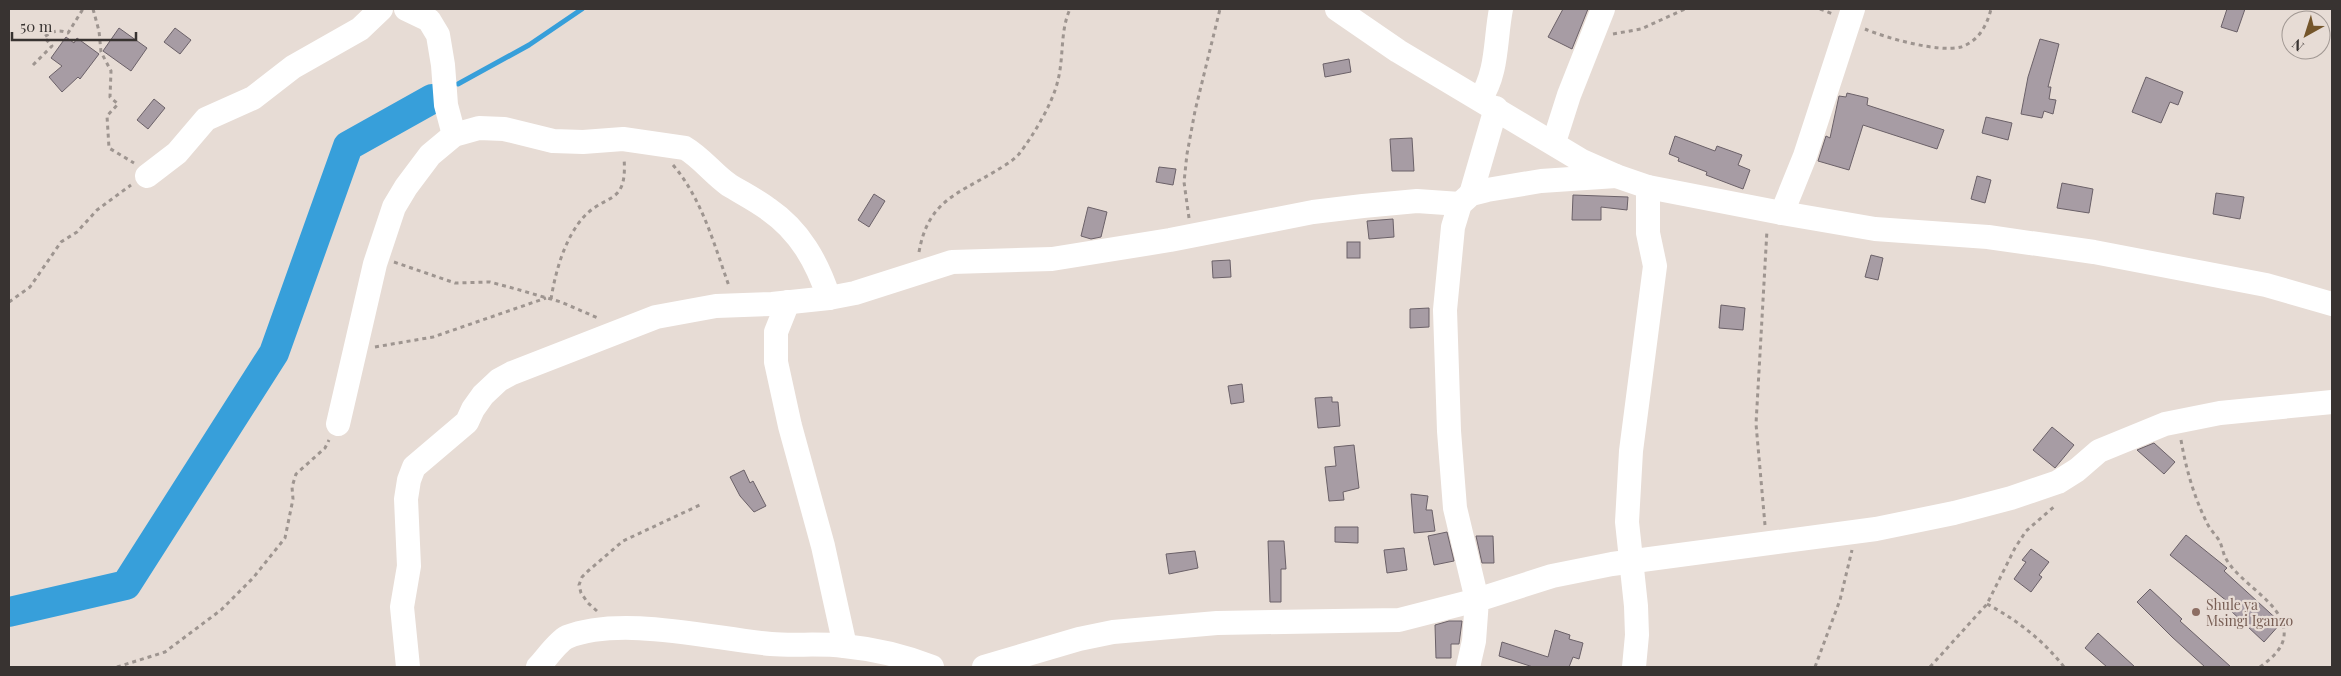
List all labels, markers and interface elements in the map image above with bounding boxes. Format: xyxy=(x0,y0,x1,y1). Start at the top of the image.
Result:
scale bar xyxy=(12,10,136,42)
north arrow xyxy=(2281,10,2331,60)
text: 50 m xyxy=(20,16,53,36)
text: N xyxy=(2288,35,2307,56)
place label: Shule ya Msingi Iganzo xyxy=(2206,595,2294,630)
marker: Shule ya Msingi Iganzo xyxy=(2190,606,2202,618)

